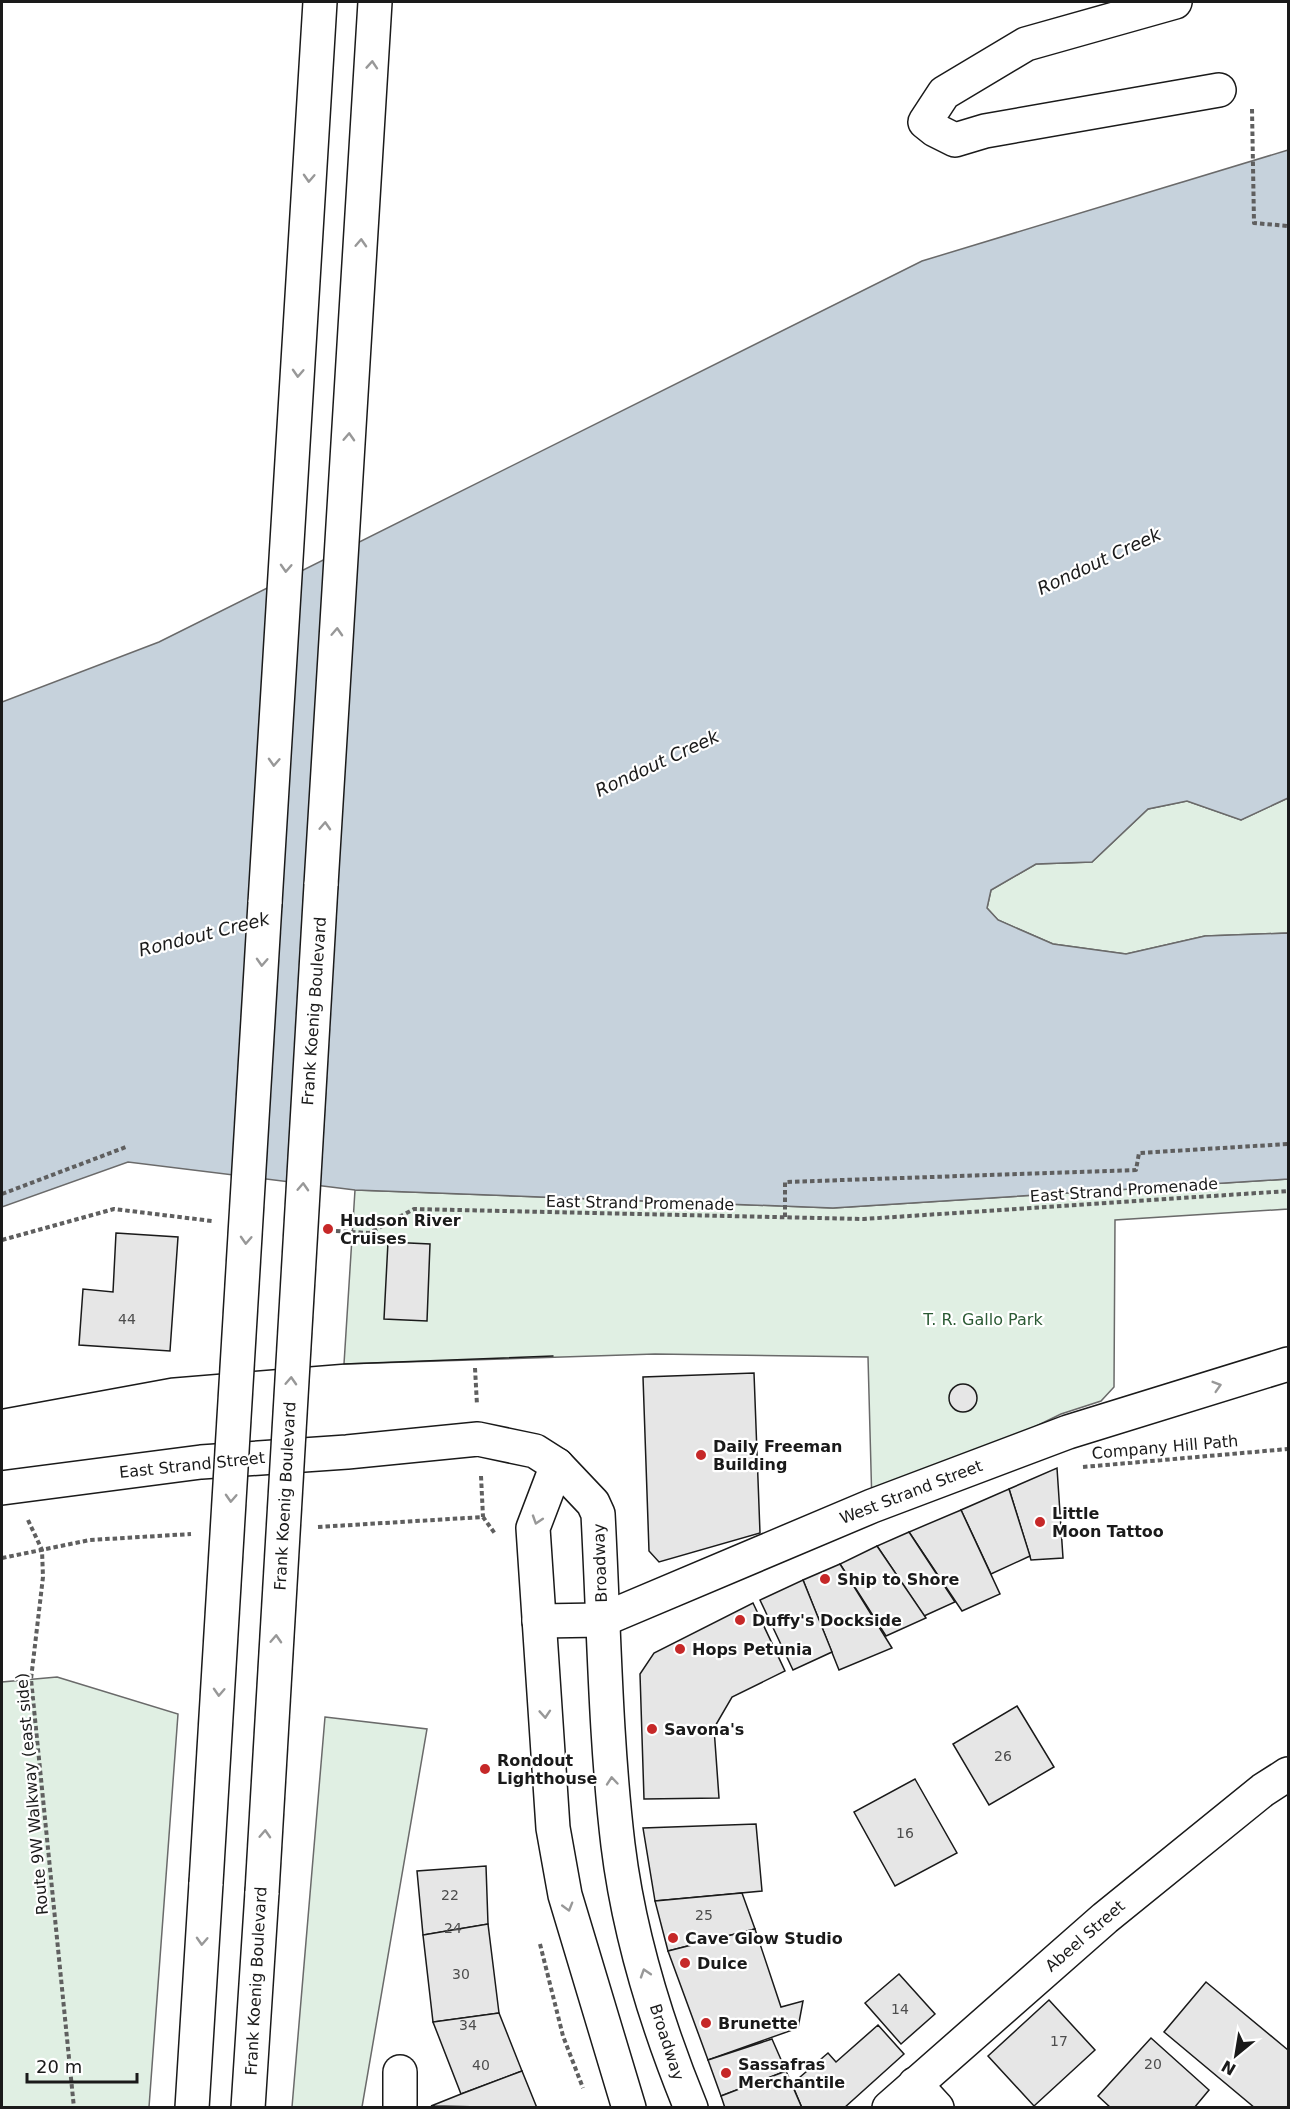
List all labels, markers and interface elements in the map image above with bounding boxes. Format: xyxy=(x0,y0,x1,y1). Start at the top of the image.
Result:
one-way arrow xyxy=(365,61,378,70)
one-way arrow xyxy=(303,174,316,183)
one-way arrow xyxy=(354,238,367,247)
one-way arrow xyxy=(291,369,304,378)
one-way arrow xyxy=(342,433,355,442)
water label: Rondout Creek xyxy=(1034,522,1166,599)
one-way arrow xyxy=(279,563,292,572)
one-way arrow xyxy=(330,627,343,636)
water label: Rondout Creek xyxy=(592,724,724,801)
one-way arrow xyxy=(268,758,281,767)
one-way arrow xyxy=(318,822,331,831)
water label: Rondout Creek xyxy=(136,907,273,960)
street label: Frank Koenig Boulevard xyxy=(298,916,330,1106)
one-way arrow xyxy=(256,957,269,966)
street label: East Strand Promenade xyxy=(1029,1174,1219,1206)
one-way arrow xyxy=(296,1182,309,1191)
street label: East Strand Promenade xyxy=(546,1192,734,1214)
place label: Hudson River Cruises xyxy=(340,1211,461,1248)
marker: Hudson River Cruises xyxy=(321,1222,335,1236)
one-way arrow xyxy=(239,1236,252,1245)
park label: T. R. Gallo Park xyxy=(922,1310,1043,1329)
house number: 44 xyxy=(118,1311,136,1327)
one-way arrow xyxy=(285,1377,298,1386)
one-way arrow xyxy=(1211,1381,1222,1393)
street label: Frank Koenig Boulevard xyxy=(271,1401,299,1591)
street label: Company Hill Path xyxy=(1091,1431,1239,1463)
place label: Daily Freeman Building xyxy=(713,1437,842,1474)
street label: East Strand Street xyxy=(118,1448,266,1482)
marker: Daily Freeman Building xyxy=(694,1448,708,1462)
street label: West Strand Street xyxy=(837,1456,985,1528)
one-way arrow xyxy=(224,1493,237,1502)
place label: Little Moon Tattoo xyxy=(1052,1504,1164,1541)
one-way arrow xyxy=(531,1514,544,1525)
marker: Little Moon Tattoo xyxy=(1033,1515,1047,1529)
street label: Broadway xyxy=(589,1523,611,1603)
place label: Ship to Shore xyxy=(837,1570,959,1589)
marker: Ship to Shore xyxy=(818,1572,832,1586)
place label: Duffy's Dockside xyxy=(752,1611,902,1630)
marker: Duffy's Dockside xyxy=(733,1613,747,1627)
one-way arrow xyxy=(270,1634,283,1643)
place label: Hops Petunia xyxy=(692,1640,812,1659)
marker: Hops Petunia xyxy=(673,1642,687,1656)
street label: Route 9W Walkway (east side) xyxy=(12,1672,52,1916)
one-way arrow xyxy=(213,1688,226,1697)
one-way arrow xyxy=(538,1709,551,1718)
place label: Savona's xyxy=(664,1720,744,1739)
marker: Savona's xyxy=(645,1722,659,1736)
house number: 26 xyxy=(994,1748,1012,1764)
place label: Rondout Lighthouse xyxy=(497,1751,597,1788)
marker: Rondout Lighthouse xyxy=(478,1762,492,1776)
one-way arrow xyxy=(606,1776,619,1785)
house number: 16 xyxy=(896,1825,914,1841)
one-way arrow xyxy=(258,1829,271,1838)
street label: Frank Koenig Boulevard xyxy=(242,1886,270,2076)
house number: 22 xyxy=(441,1887,459,1903)
street label: Abeel Street xyxy=(1041,1896,1129,1976)
one-way arrow xyxy=(561,1901,573,1912)
house number: 25 xyxy=(695,1907,713,1923)
house number: 24 xyxy=(444,1920,462,1936)
place label: Cave Glow Studio xyxy=(685,1929,843,1948)
marker: Cave Glow Studio xyxy=(666,1931,680,1945)
one-way arrow xyxy=(196,1936,209,1945)
place label: Dulce xyxy=(697,1954,748,1973)
marker: Dulce xyxy=(678,1956,692,1970)
house number: 30 xyxy=(452,1966,470,1982)
one-way arrow xyxy=(639,1968,652,1979)
street label: Broadway xyxy=(646,2001,688,2083)
house number: 14 xyxy=(891,2001,909,2017)
place label: Brunette xyxy=(718,2014,798,2033)
marker: Brunette xyxy=(699,2016,713,2030)
house number: 34 xyxy=(459,2017,477,2033)
north arrow xyxy=(1206,2025,1266,2085)
house number: 17 xyxy=(1050,2033,1068,2049)
scale bar xyxy=(27,2046,136,2084)
place label: Sassafras Merchantile xyxy=(738,2055,845,2092)
text: 20 m xyxy=(36,2056,82,2077)
house number: 20 xyxy=(1144,2056,1162,2072)
text: N xyxy=(1218,2056,1239,2079)
house number: 40 xyxy=(472,2057,490,2073)
marker: Sassafras Merchantile xyxy=(719,2066,733,2080)

